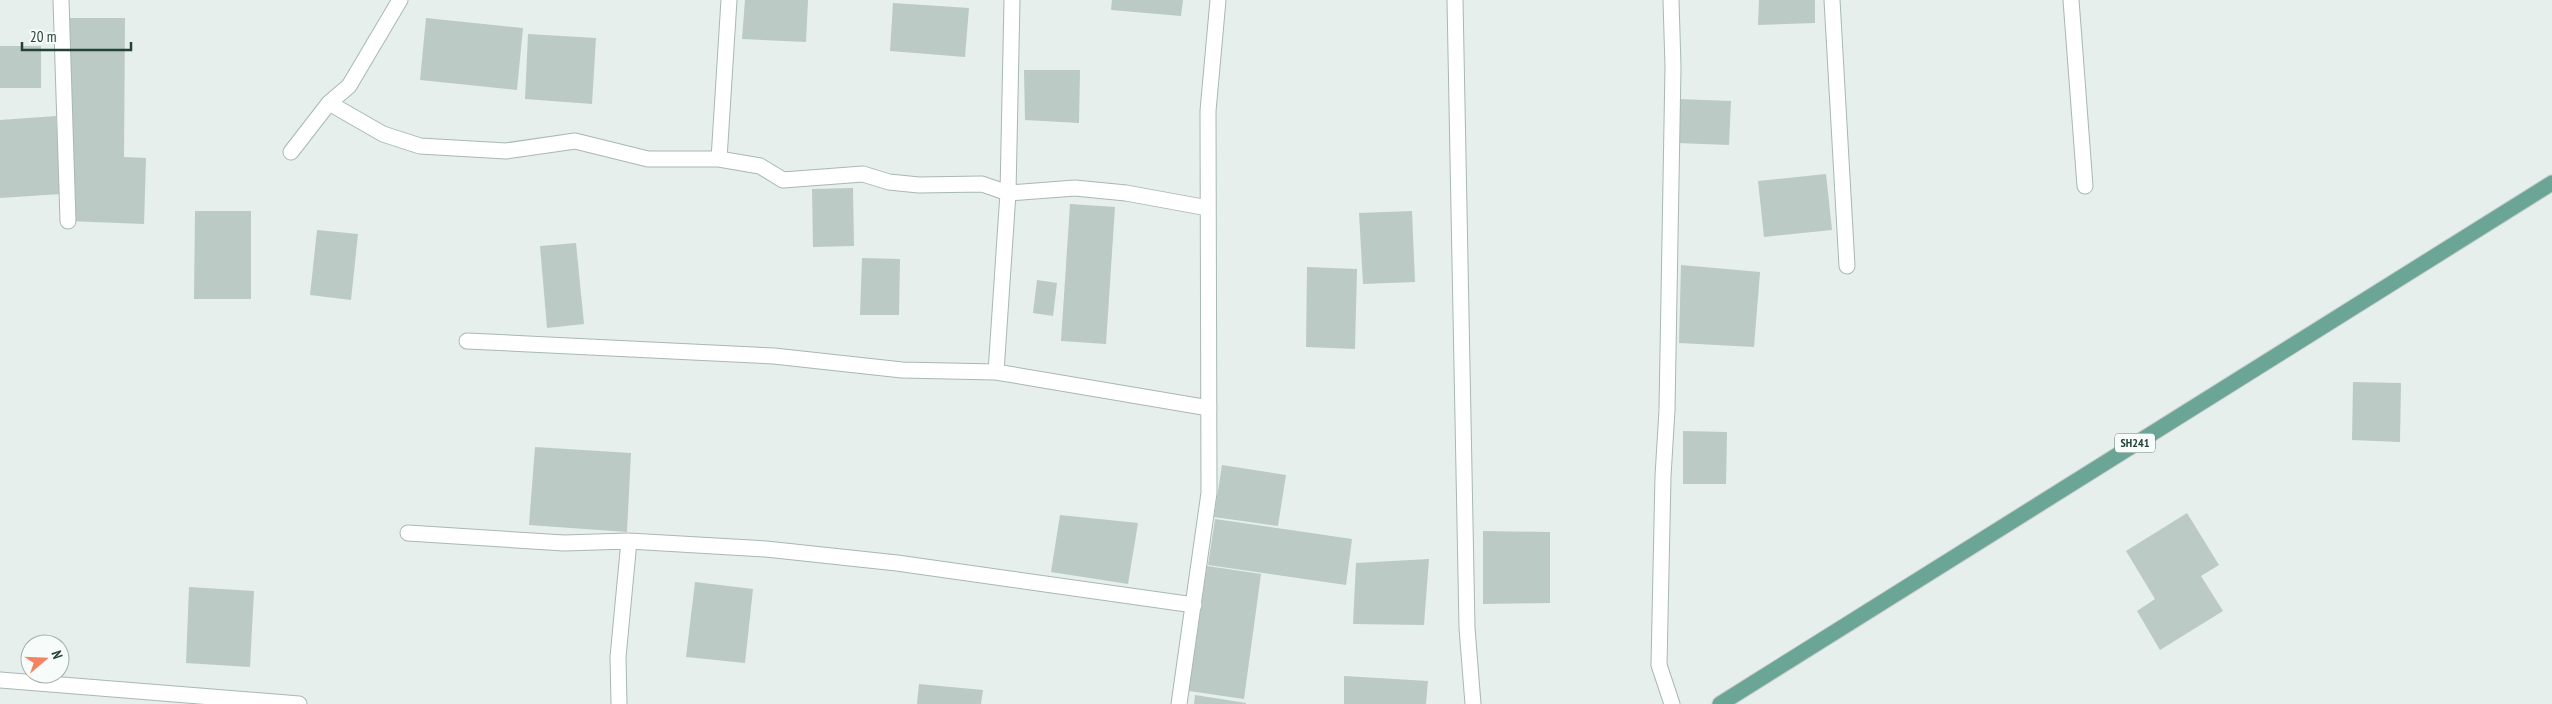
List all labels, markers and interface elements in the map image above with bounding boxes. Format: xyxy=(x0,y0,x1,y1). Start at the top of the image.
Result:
scale bar xyxy=(22,20,131,52)
text: 20 m xyxy=(30,27,56,46)
road number: SH241 xyxy=(2115,433,2155,452)
north arrow xyxy=(20,634,70,684)
text: N xyxy=(48,648,67,661)

